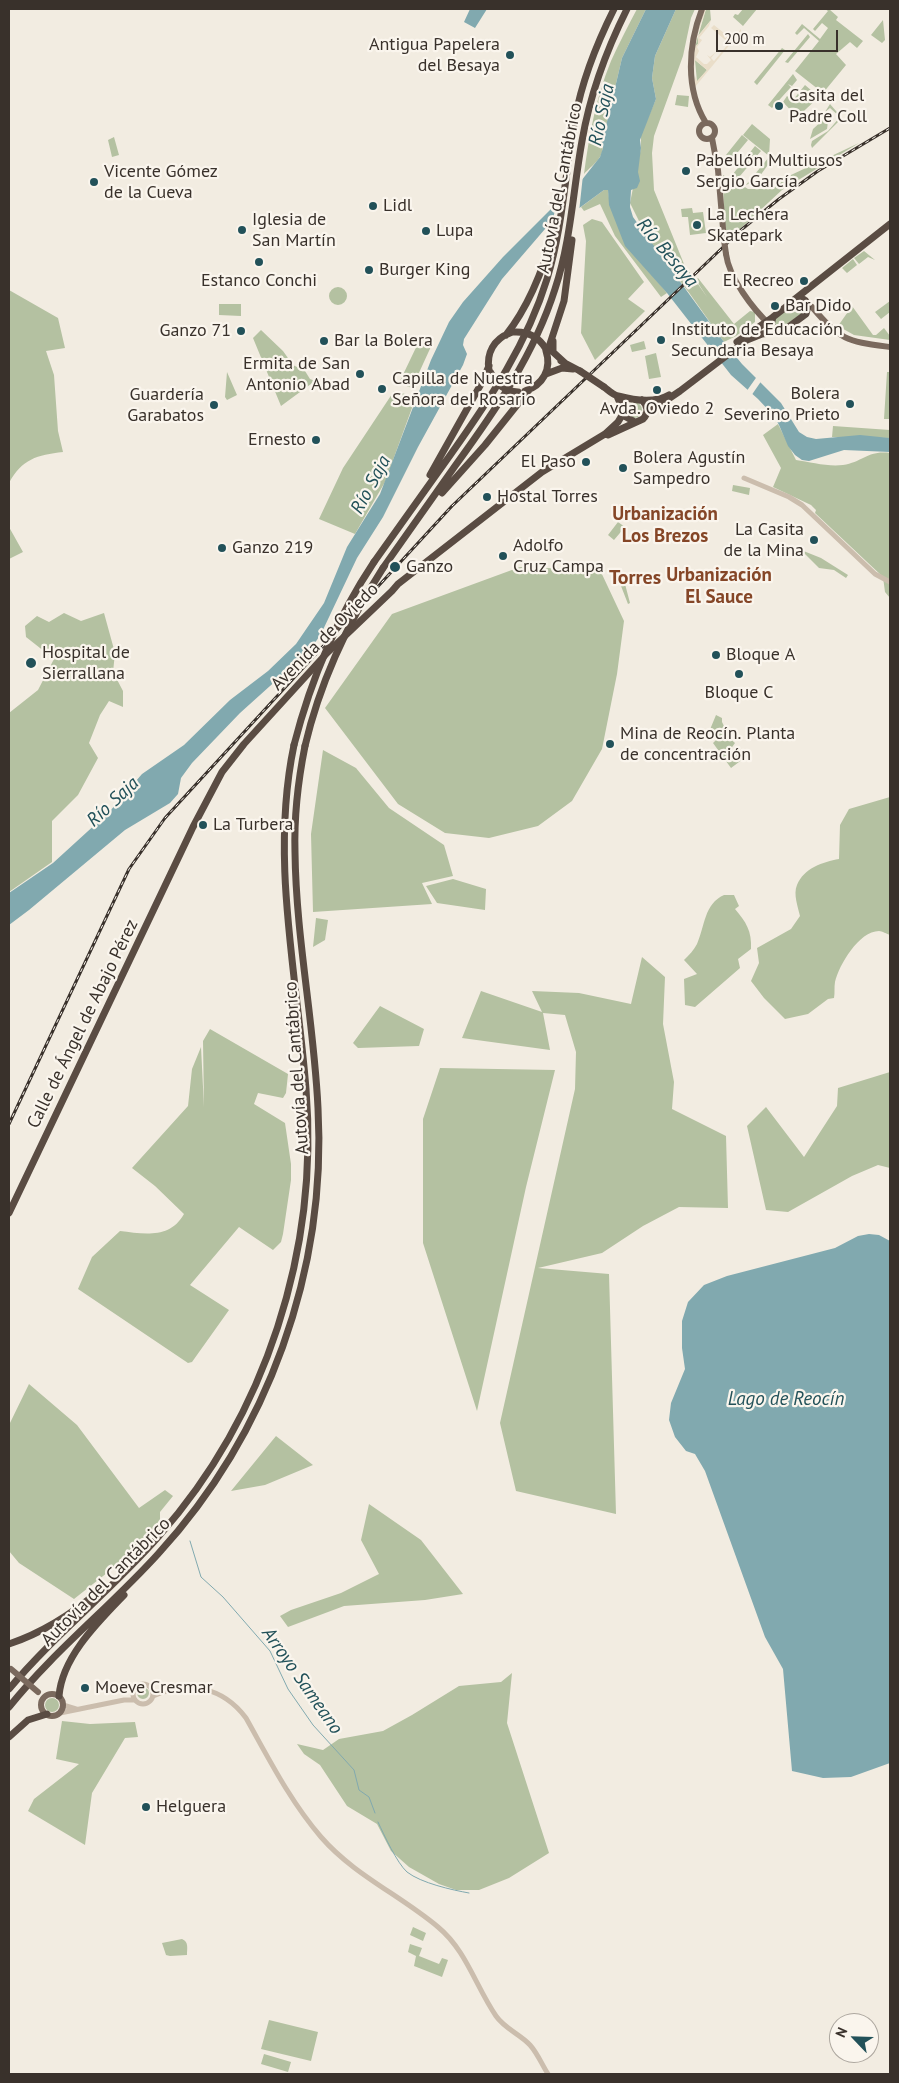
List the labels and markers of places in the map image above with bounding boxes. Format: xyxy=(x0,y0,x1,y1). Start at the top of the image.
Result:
place label: Antigua Papelera del Besaya xyxy=(369,34,500,76)
marker: Antigua Papelera del Besaya xyxy=(504,49,516,61)
place label: Casita del Padre Coll xyxy=(789,85,867,128)
marker: Casita del Padre Coll xyxy=(773,100,785,112)
place label: Pabellón Multiusos Sergio García xyxy=(696,150,843,192)
place label: Vicente Gómez de la Cueva xyxy=(104,161,218,203)
marker: Pabellón Multiusos Sergio García xyxy=(680,165,692,177)
marker: Vicente Gómez de la Cueva xyxy=(88,176,100,188)
place label: Lidl xyxy=(383,195,412,217)
marker: Lidl xyxy=(367,200,379,212)
place label: La Lechera Skatepark xyxy=(707,204,789,246)
place label: Iglesia de San Martín xyxy=(252,209,336,252)
marker: La Lechera Skatepark xyxy=(691,219,703,231)
place label: Lupa xyxy=(436,220,473,242)
marker: Iglesia de San Martín xyxy=(236,224,248,236)
marker: Lupa xyxy=(420,225,432,237)
marker: Estanco Conchi xyxy=(253,256,265,268)
place label: Burger King xyxy=(379,259,470,281)
marker: Burger King xyxy=(363,264,375,276)
place label: Estanco Conchi xyxy=(201,270,317,292)
place label: El Recreo xyxy=(723,270,794,292)
marker: El Recreo xyxy=(798,275,810,287)
place label: Bar Dido xyxy=(785,295,851,317)
marker: Bar Dido xyxy=(769,300,781,312)
place label: Instituto de Educación Secundaria Besaya xyxy=(671,319,843,362)
place label: Ganzo 71 xyxy=(159,320,231,342)
marker: Ganzo 71 xyxy=(235,325,247,337)
place label: Bar la Bolera xyxy=(334,330,433,352)
marker: Instituto de Educación Secundaria Besaya xyxy=(655,334,667,346)
marker: Bar la Bolera xyxy=(318,335,330,347)
place label: Ermita de San Antonio Abad xyxy=(243,353,350,396)
marker: Ermita de San Antonio Abad xyxy=(354,368,366,380)
place label: Capilla de Nuestra Señora del Rosario xyxy=(392,368,536,410)
marker: Capilla de Nuestra Señora del Rosario xyxy=(376,383,388,395)
place label: Bolera Severino Prieto xyxy=(724,383,840,426)
place label: Guardería Garabatos xyxy=(127,384,204,426)
marker: Avda. Oviedo 2 xyxy=(651,384,663,396)
place label: Avda. Oviedo 2 xyxy=(600,398,714,420)
marker: Bolera Severino Prieto xyxy=(844,398,856,410)
marker: Guardería Garabatos xyxy=(208,399,220,411)
place label: Ernesto xyxy=(248,429,306,451)
marker: Ernesto xyxy=(310,434,322,446)
place label: Bolera Agustín Sampedro xyxy=(633,447,745,489)
place label: El Paso xyxy=(521,451,576,473)
marker: El Paso xyxy=(580,456,592,468)
marker: Bolera Agustín Sampedro xyxy=(617,462,629,474)
place label: Hostal Torres xyxy=(497,486,598,508)
marker: Hostal Torres xyxy=(481,491,493,503)
place label: La Casita de la Mina xyxy=(724,519,804,562)
marker: La Casita de la Mina xyxy=(808,534,820,546)
place label: Adolfo Cruz Campa xyxy=(513,535,604,578)
place label: Ganzo 219 xyxy=(232,537,313,559)
marker: Ganzo 219 xyxy=(216,542,228,554)
marker: Adolfo Cruz Campa xyxy=(497,550,509,562)
place label: Ganzo xyxy=(406,556,453,578)
marker: Ganzo xyxy=(388,560,402,574)
place label: Hospital de Sierrallana xyxy=(42,642,130,684)
place label: Bloque A xyxy=(726,644,795,666)
marker: Bloque A xyxy=(710,649,722,661)
marker: Hospital de Sierrallana xyxy=(24,656,38,670)
marker: Bloque C xyxy=(733,668,745,680)
place label: Bloque C xyxy=(704,682,774,704)
place label: Mina de Reocín. Planta de concentración xyxy=(620,723,795,766)
marker: Mina de Reocín. Planta de concentración xyxy=(604,738,616,750)
place label: La Turbera xyxy=(213,814,294,836)
marker: La Turbera xyxy=(197,819,209,831)
place label: Moeve Cresmar xyxy=(95,1677,213,1699)
marker: Moeve Cresmar xyxy=(79,1682,91,1694)
place label: Helguera xyxy=(156,1796,226,1818)
marker: Helguera xyxy=(140,1801,152,1813)

